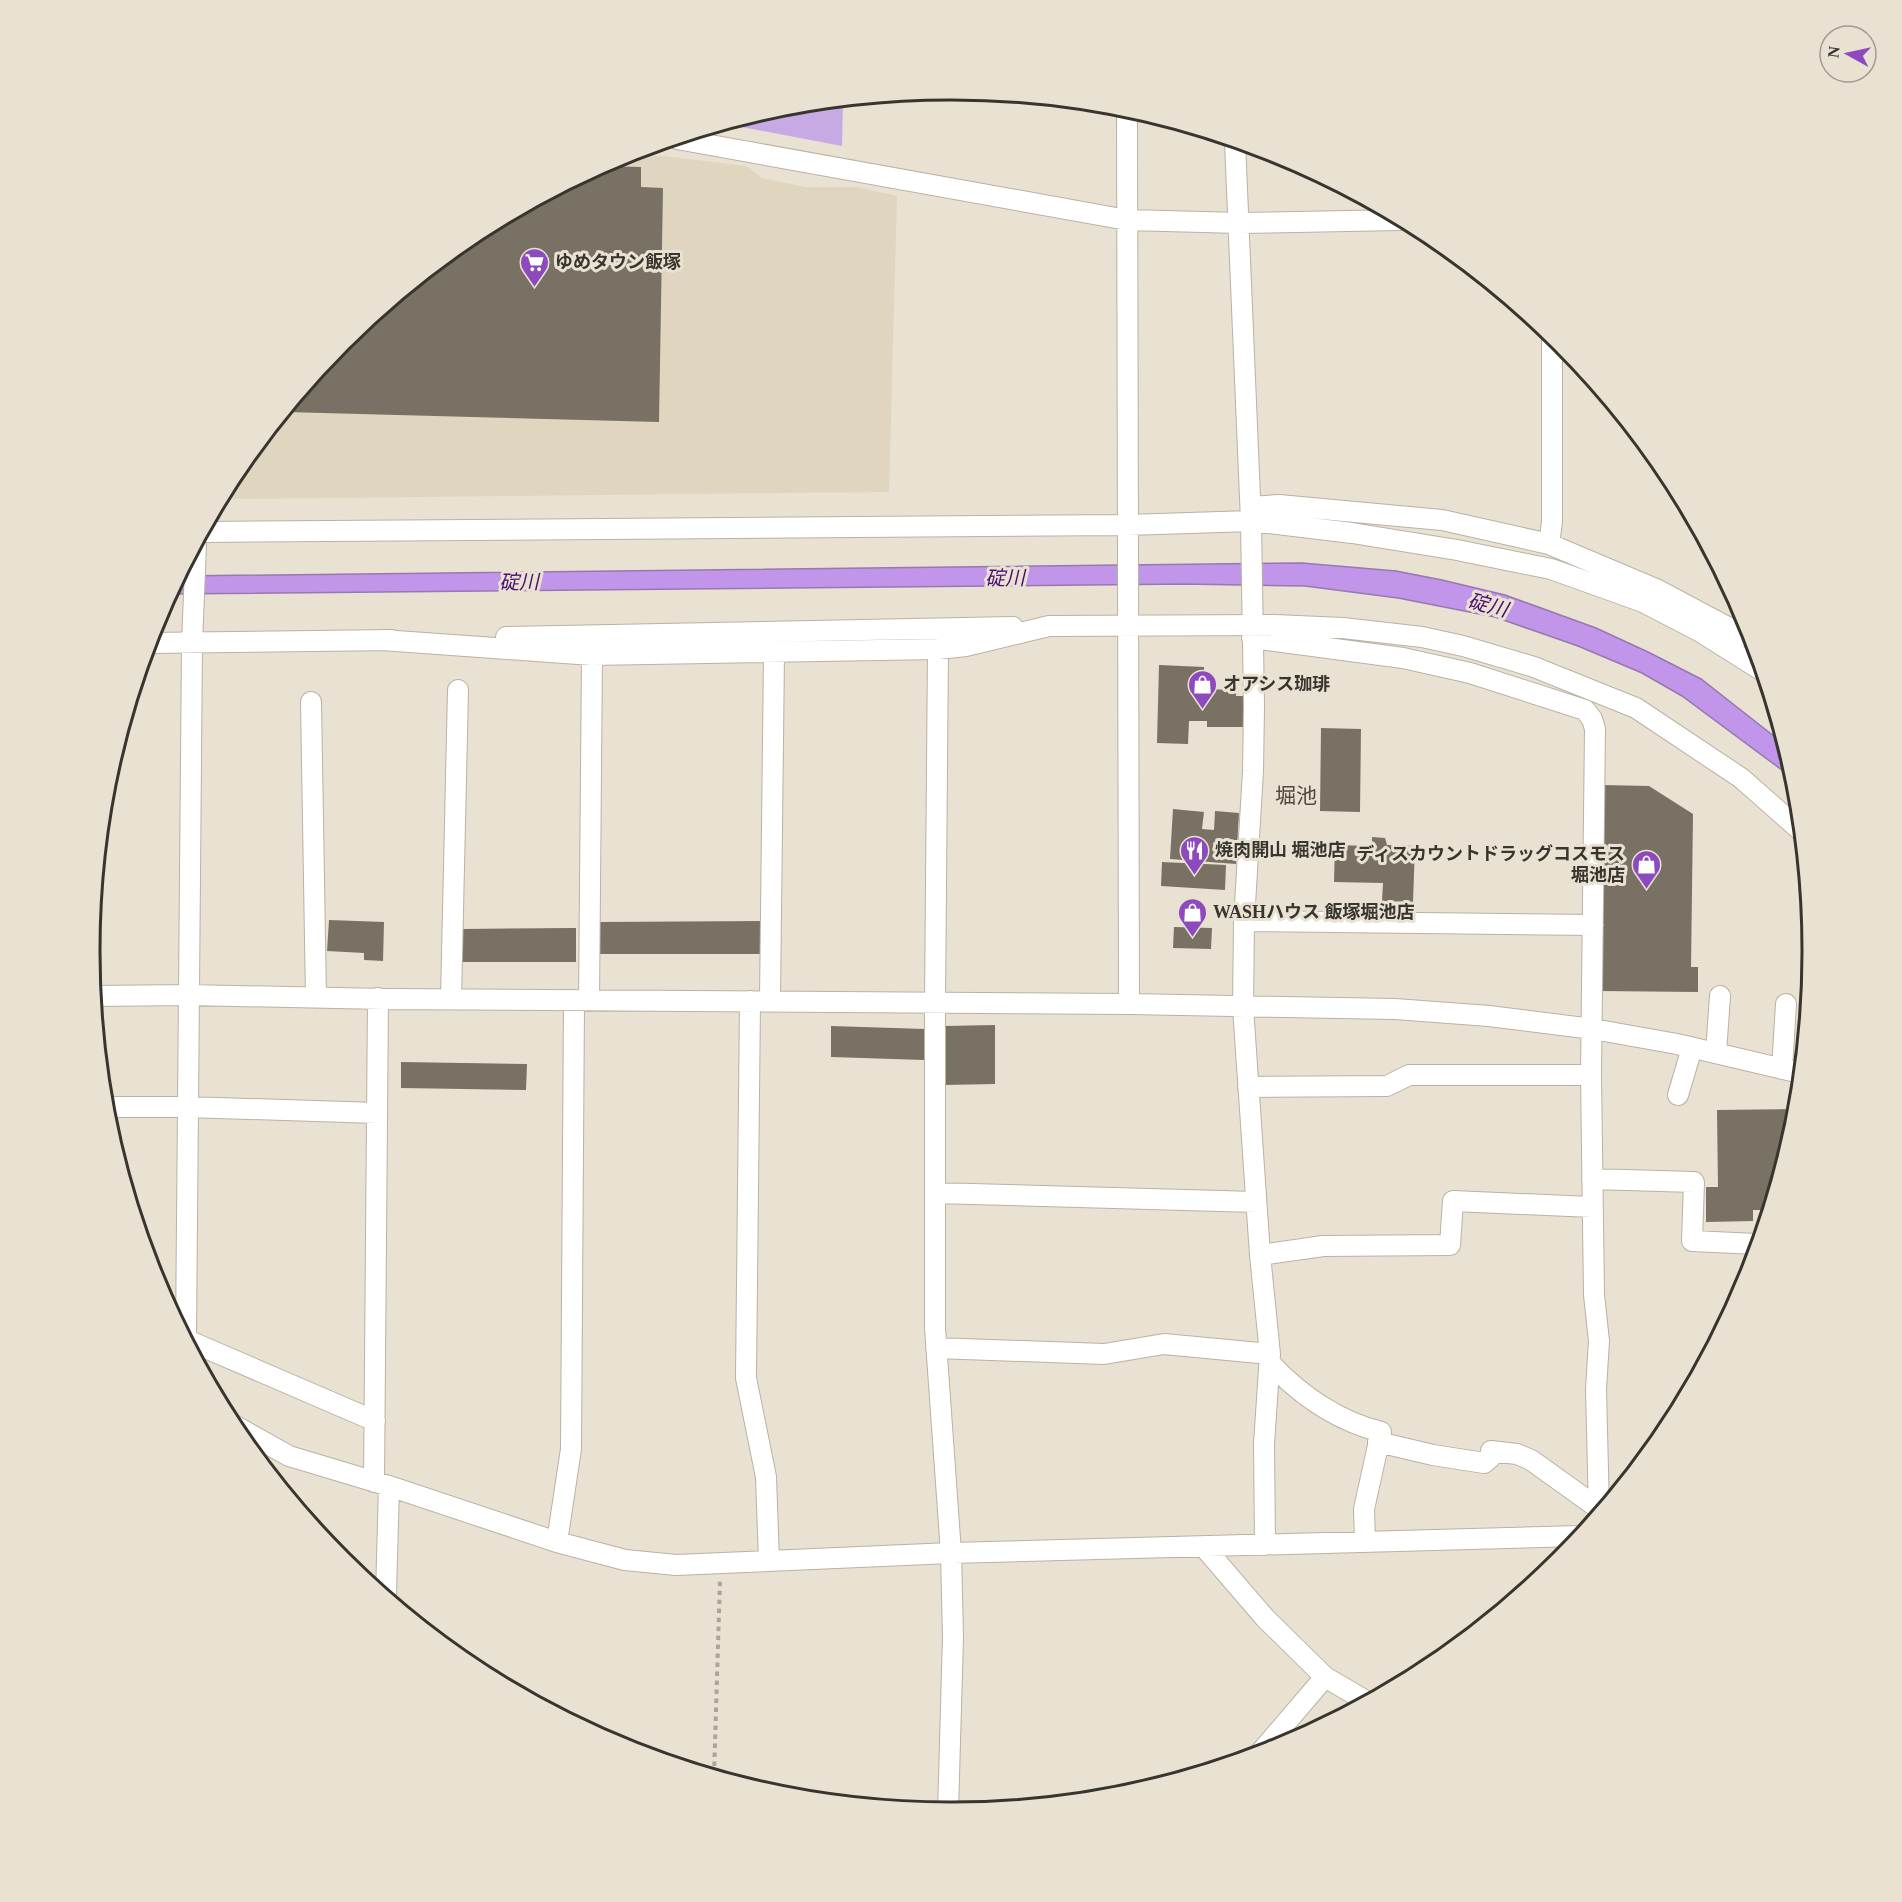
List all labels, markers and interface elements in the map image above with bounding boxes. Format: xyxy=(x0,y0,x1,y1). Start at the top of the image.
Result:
north arrow xyxy=(1818,24,1878,84)
text: N xyxy=(1824,45,1843,59)
supermarket icon: ゆめタウン飯塚 xyxy=(518,246,550,288)
place label: ゆめタウン飯塚 xyxy=(555,252,681,272)
water label: 碇川 xyxy=(985,567,1027,589)
water label: 碇川 xyxy=(499,571,541,593)
water label: 碇川 xyxy=(1466,589,1512,621)
shop icon: オアシス珈琲 xyxy=(1186,668,1218,710)
place label: オアシス珈琲 xyxy=(1223,674,1330,694)
district label: 堀池 xyxy=(1275,784,1317,808)
restaurant icon: 焼肉開山 堀池店 xyxy=(1178,834,1210,876)
place label: 焼肉開山 堀池店 xyxy=(1215,840,1346,860)
place label: ディスカウントドラッグコスモス 堀池店 xyxy=(1356,844,1625,885)
shop icon: ディスカウントドラッグコスモス 堀池店 xyxy=(1630,848,1662,890)
shop icon: WASHハウス 飯塚堀池店 xyxy=(1176,896,1208,938)
place label: WASHハウス 飯塚堀池店 xyxy=(1213,902,1415,922)

